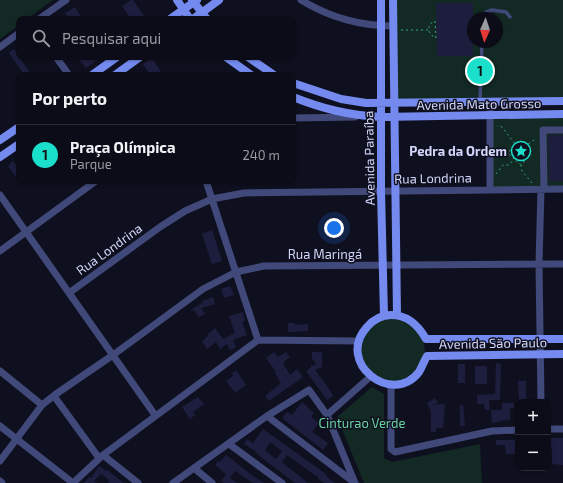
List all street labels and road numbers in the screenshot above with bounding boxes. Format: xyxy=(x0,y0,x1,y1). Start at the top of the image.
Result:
street label: Avenida Mato Grosso xyxy=(416,95,542,113)
street label: Avenida Paraíba xyxy=(360,110,378,206)
street label: Rua Londrina xyxy=(394,169,472,187)
street label: Rua Londrina xyxy=(73,220,145,278)
street label: Rua Maringá xyxy=(288,246,362,262)
street label: Avenida São Paulo xyxy=(439,334,547,352)

